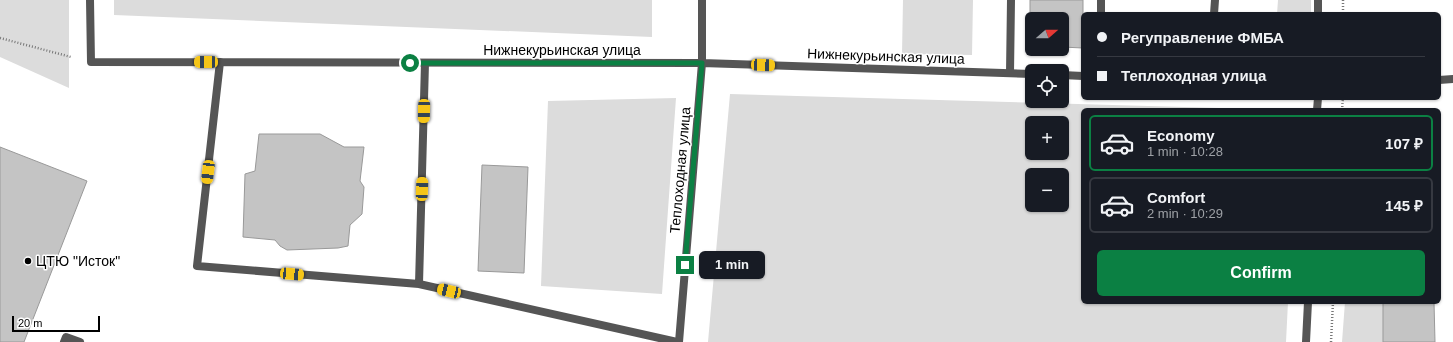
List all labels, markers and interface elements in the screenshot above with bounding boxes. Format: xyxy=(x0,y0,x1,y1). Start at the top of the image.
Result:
north arrow xyxy=(1025,12,1069,56)
map controls xyxy=(1025,12,1069,212)
text: Регуправление ФМБА xyxy=(1121,29,1284,46)
street label: Нижнекурьинская улица xyxy=(483,42,641,58)
street label: Нижнекурьинская улица xyxy=(807,45,965,67)
route start xyxy=(401,54,419,72)
car xyxy=(194,56,218,68)
car xyxy=(751,59,775,71)
button: locate xyxy=(1025,64,1069,108)
text: Теплоходная улица xyxy=(1121,67,1266,84)
car xyxy=(418,99,430,123)
street label: Теплоходная улица xyxy=(666,106,694,234)
button: + xyxy=(1025,116,1069,160)
icon: car xyxy=(1099,125,1135,161)
text: Economy xyxy=(1147,127,1215,144)
text: 107 ₽ xyxy=(1385,135,1423,152)
text: 1 min · 10:28 xyxy=(1147,144,1223,159)
car xyxy=(201,159,215,185)
button: − xyxy=(1025,168,1069,212)
car xyxy=(416,177,428,201)
icon: car xyxy=(1099,187,1135,223)
text: Comfort xyxy=(1147,189,1205,206)
text: 145 ₽ xyxy=(1385,197,1423,214)
text: 2 min · 10:29 xyxy=(1147,206,1223,221)
button: Confirm xyxy=(1097,250,1425,296)
callout: 1 min xyxy=(699,251,765,279)
place label: ЦТЮ "Исток" xyxy=(36,253,120,269)
marker: ЦТЮ "Исток" xyxy=(23,256,33,266)
route end xyxy=(676,256,694,274)
text: 1 min xyxy=(715,257,749,272)
car xyxy=(280,267,304,281)
car xyxy=(436,282,462,300)
scale bar xyxy=(12,314,100,333)
text: 20 m xyxy=(18,317,42,329)

